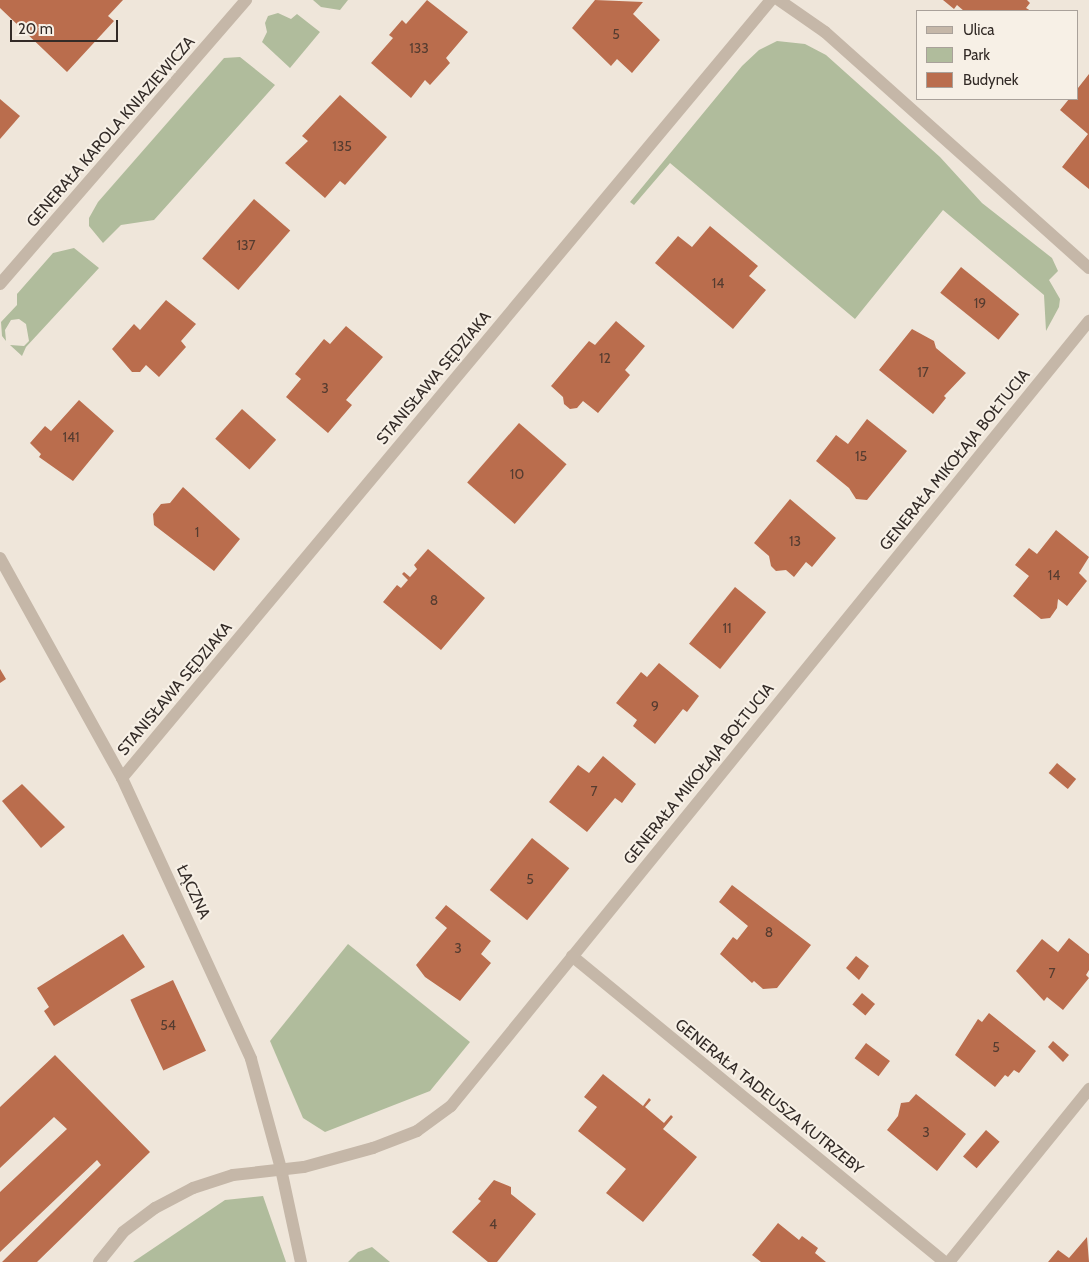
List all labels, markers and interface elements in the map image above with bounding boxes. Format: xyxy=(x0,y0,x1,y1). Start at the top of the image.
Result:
scale bar xyxy=(12,10,120,42)
legend xyxy=(916,10,1079,100)
text: 20 m xyxy=(18,20,53,38)
text: Ulica xyxy=(963,21,994,39)
house number: 5 xyxy=(612,26,620,42)
street label: GENERAŁA KAROLA KNIAZIEWICZA xyxy=(23,33,199,231)
house number: 133 xyxy=(409,40,429,56)
text: Park xyxy=(963,46,990,64)
text: Budynek xyxy=(963,71,1018,89)
house number: 135 xyxy=(332,138,352,154)
house number: 137 xyxy=(236,237,256,253)
house number: 14 xyxy=(712,275,724,291)
house number: 19 xyxy=(974,295,986,311)
street label: STANISŁAWA SĘDZIAKA xyxy=(373,307,495,449)
house number: 12 xyxy=(599,350,611,366)
house number: 17 xyxy=(917,364,929,380)
street label: GENERAŁA MIKOŁAJA BOŁTUCIA xyxy=(876,365,1034,555)
house number: 3 xyxy=(321,380,329,396)
house number: 141 xyxy=(62,429,80,445)
house number: 15 xyxy=(855,448,867,464)
house number: 10 xyxy=(510,466,524,482)
house number: 1 xyxy=(195,524,199,540)
house number: 13 xyxy=(789,533,801,549)
house number: 14 xyxy=(1048,567,1060,583)
house number: 8 xyxy=(430,592,438,608)
street label: STANISŁAWA SĘDZIAKA xyxy=(114,618,236,760)
house number: 11 xyxy=(722,620,732,636)
street label: GENERAŁA MIKOŁAJA BOŁTUCIA xyxy=(620,679,778,869)
house number: 9 xyxy=(651,698,659,714)
house number: 7 xyxy=(590,783,598,799)
street label: ŁĄCZNA xyxy=(172,862,214,922)
house number: 5 xyxy=(526,871,534,887)
house number: 8 xyxy=(765,924,773,940)
house number: 3 xyxy=(454,940,462,956)
house number: 7 xyxy=(1048,965,1056,981)
street label: GENERAŁA TADEUSZA KUTRZEBY xyxy=(671,1015,867,1179)
house number: 54 xyxy=(160,1017,176,1033)
house number: 5 xyxy=(992,1039,1000,1055)
house number: 3 xyxy=(922,1124,930,1140)
house number: 4 xyxy=(489,1216,497,1232)

